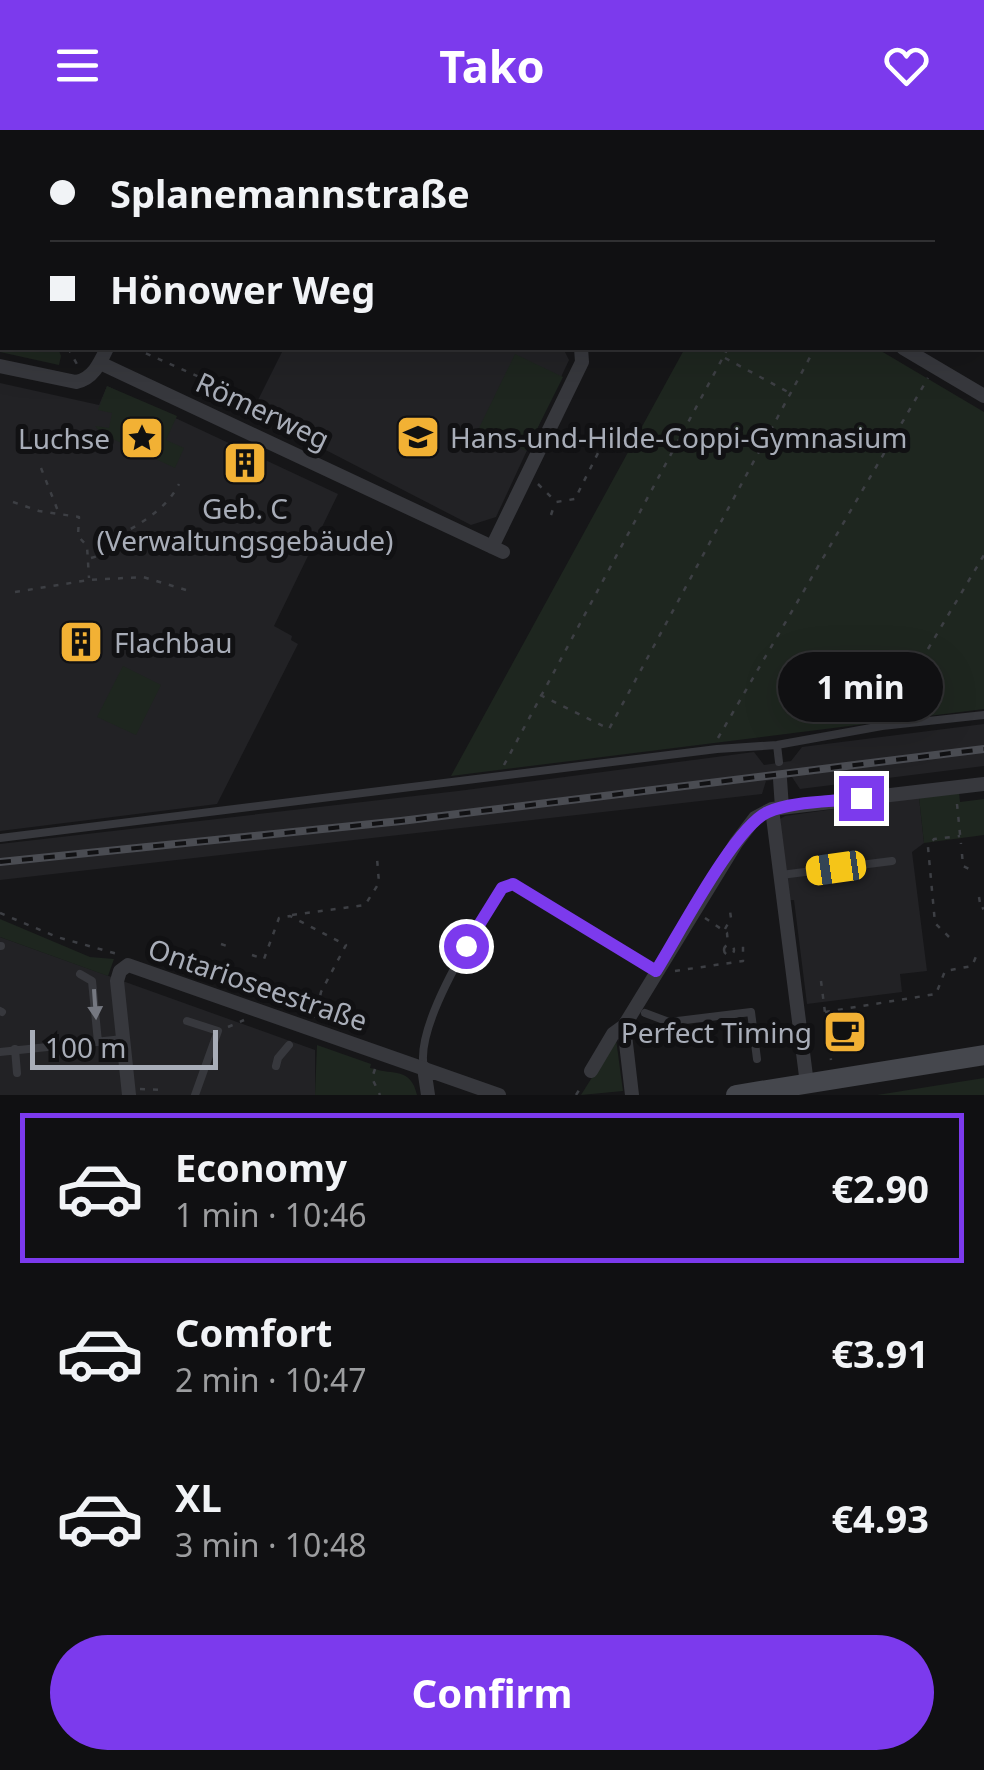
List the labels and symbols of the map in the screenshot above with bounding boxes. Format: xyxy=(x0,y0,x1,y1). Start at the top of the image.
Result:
street label: Römerweg xyxy=(190,363,336,457)
school or university icon: Hans-und-Hilde-Coppi-Gymnasium xyxy=(395,414,441,460)
place icon: Luchse xyxy=(119,415,165,461)
place label: Hans-und-Hilde-Coppi-Gymnasium xyxy=(450,418,908,456)
place label: Luchse xyxy=(18,419,110,457)
building icon: Geb. C (Verwaltungsgebäude) xyxy=(222,440,268,486)
place label: Geb. C (Verwaltungsgebäude) xyxy=(97,489,393,559)
building icon: Flachbau xyxy=(58,619,104,665)
place label: Flachbau xyxy=(114,623,232,661)
callout: 1 min xyxy=(778,653,944,723)
route end xyxy=(839,776,884,821)
car xyxy=(804,849,868,887)
route start xyxy=(444,924,489,969)
street label: Ontarioseestraße xyxy=(143,929,373,1039)
one-way arrow xyxy=(87,989,103,1021)
cafe icon: Perfect Timing xyxy=(822,1009,868,1055)
place label: Perfect Timing xyxy=(621,1013,812,1051)
scale bar xyxy=(30,1025,218,1070)

